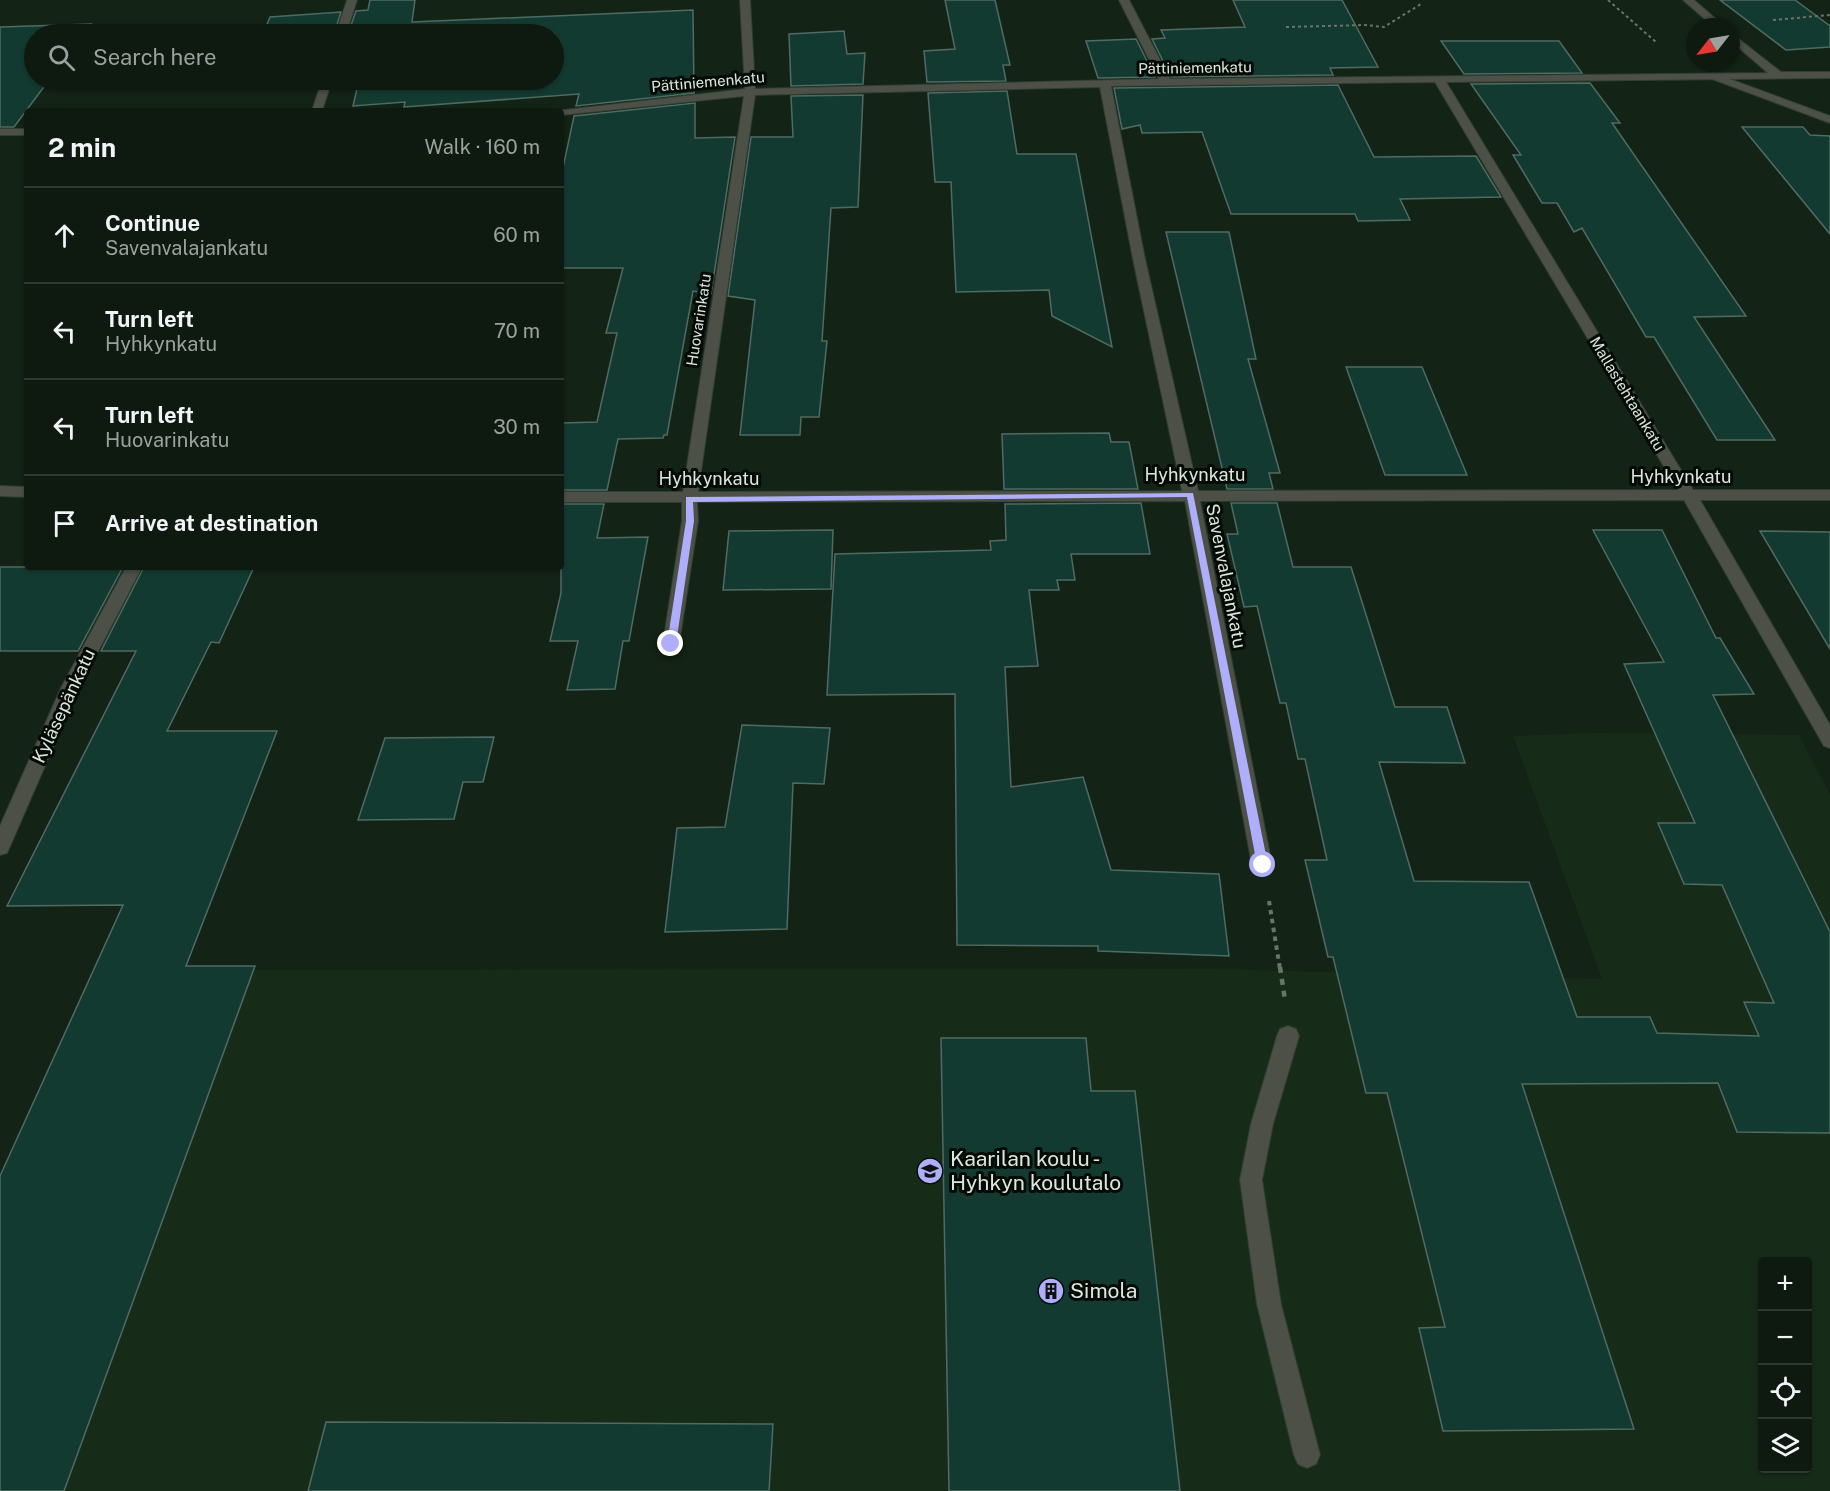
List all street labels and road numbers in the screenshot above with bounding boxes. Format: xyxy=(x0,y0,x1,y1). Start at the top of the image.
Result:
street label: Pättiniemenkatu xyxy=(1138,58,1252,77)
street label: Pättiniemenkatu xyxy=(651,68,765,95)
street label: Huovarinkatu xyxy=(683,273,714,367)
street label: Mallastehtaankatu xyxy=(1587,334,1668,454)
street label: Hyhkynkatu xyxy=(1145,464,1245,485)
street label: Hyhkynkatu xyxy=(1631,466,1731,487)
street label: Hyhkynkatu xyxy=(659,468,759,489)
street label: Savenvalajankatu xyxy=(1202,502,1251,650)
street label: Kyläsepänkatu xyxy=(28,645,99,766)

